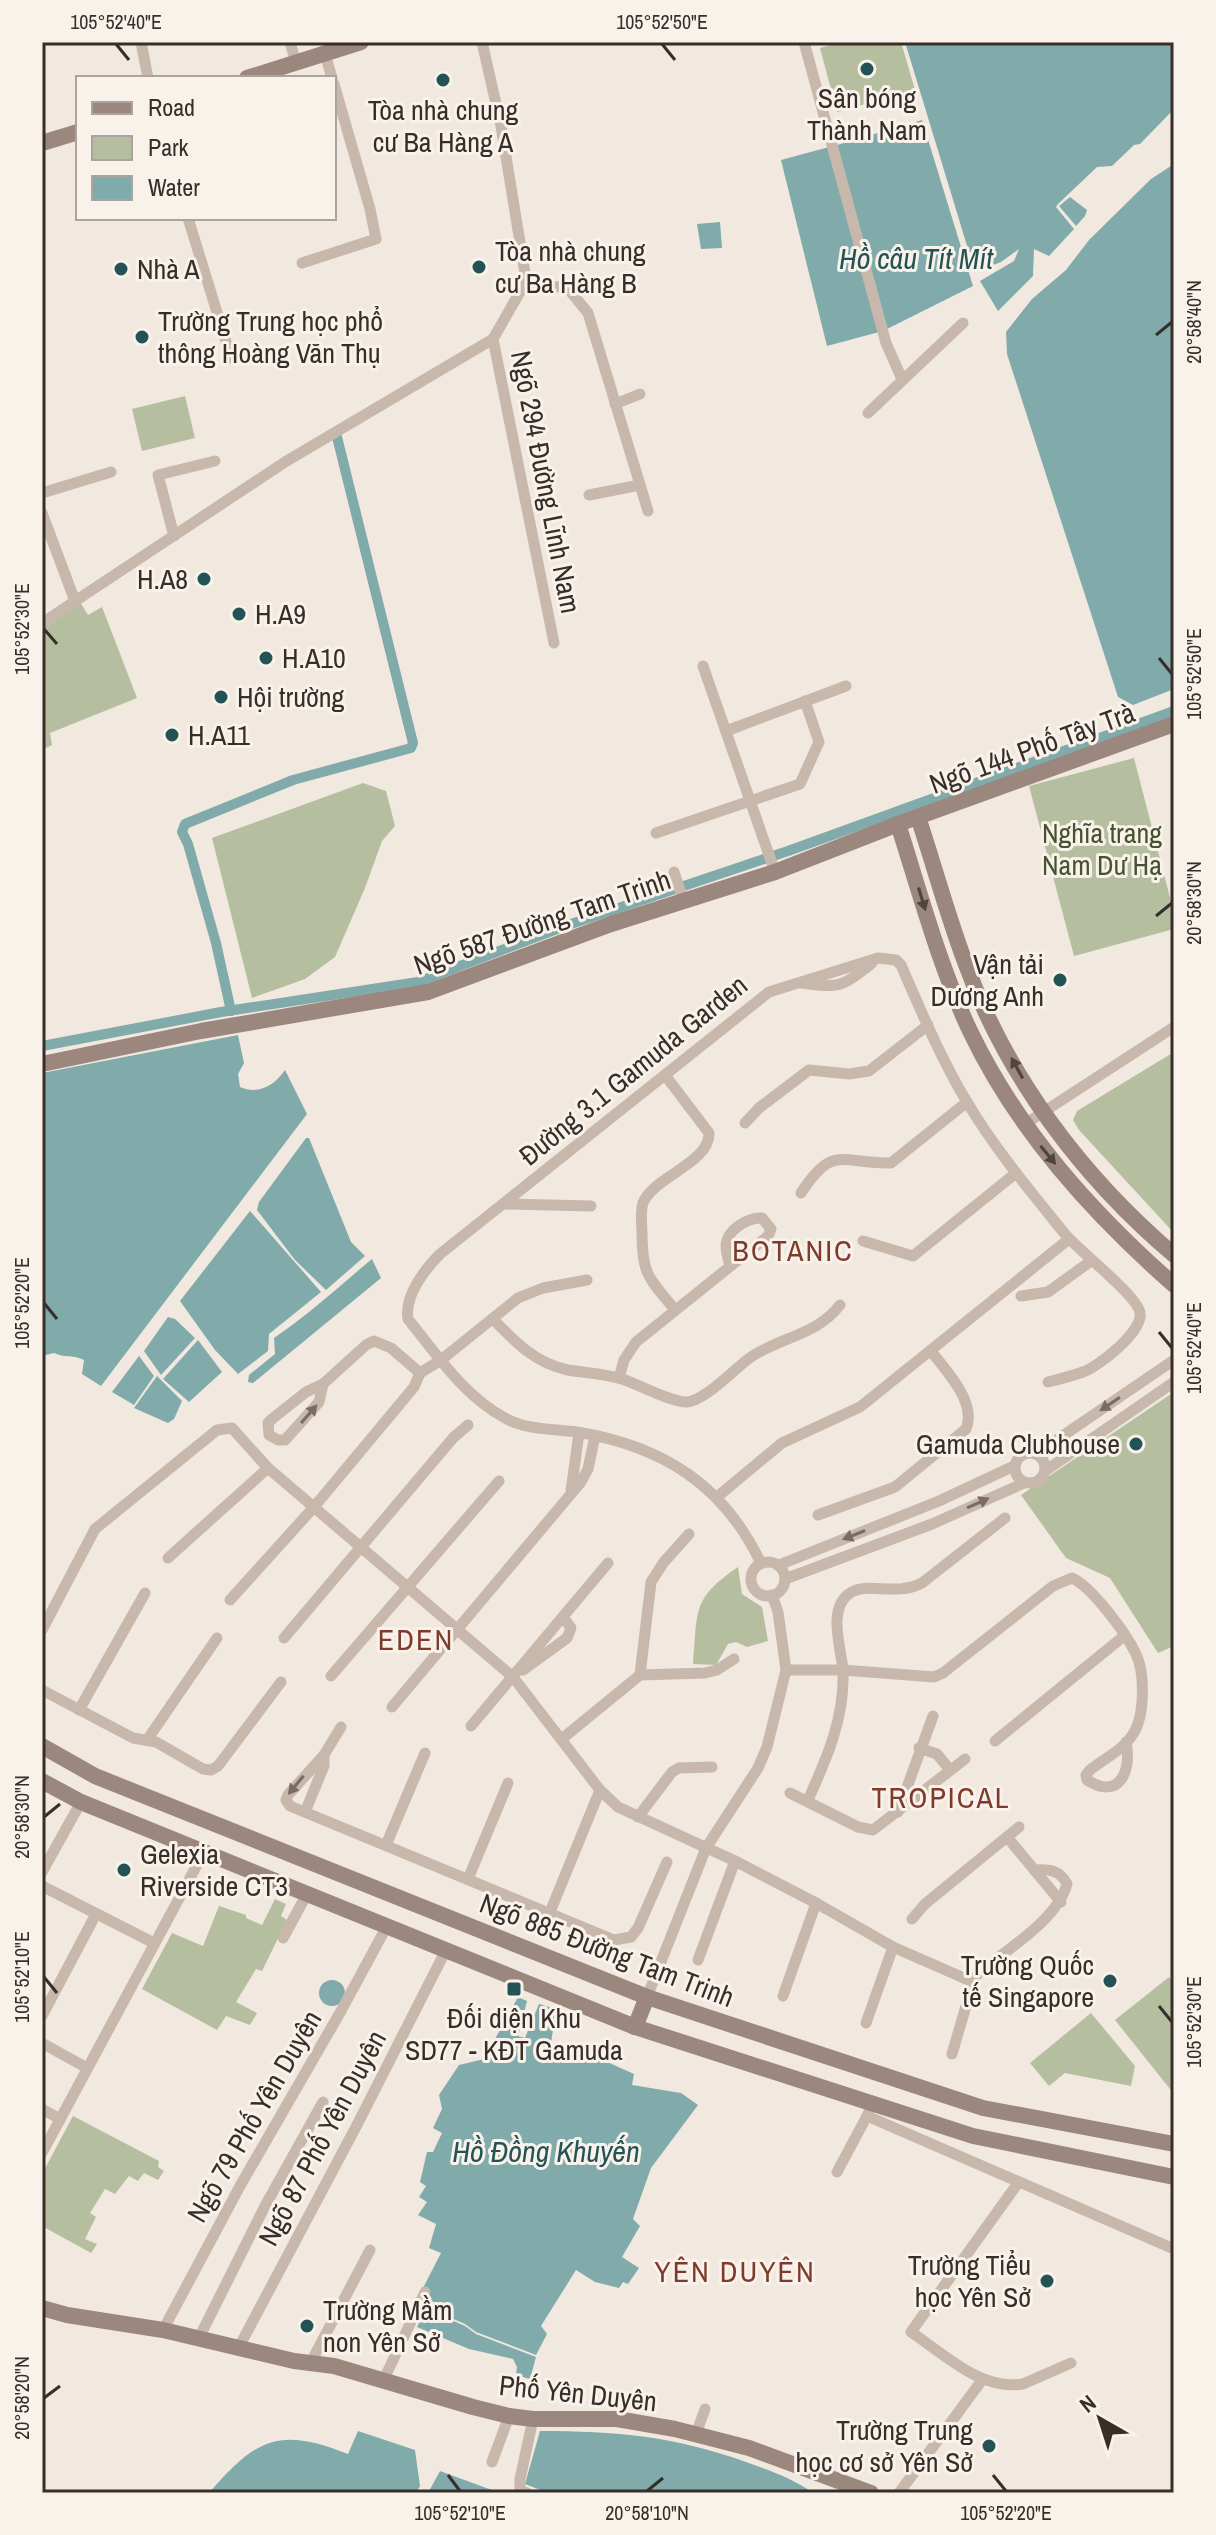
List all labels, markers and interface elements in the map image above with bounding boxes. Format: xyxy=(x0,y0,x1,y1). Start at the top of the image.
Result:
text: 105°52'40"E xyxy=(70,8,162,35)
text: 105°52'50"E xyxy=(616,8,708,35)
marker: Sân bóng Thành Nam xyxy=(858,60,876,78)
marker: Tòa nhà chung cư Ba Hàng A xyxy=(434,71,452,89)
legend xyxy=(76,76,336,220)
place label: Sân bóng Thành Nam xyxy=(807,79,927,149)
text: Road xyxy=(148,91,195,123)
place label: Tòa nhà chung cư Ba Hàng A xyxy=(368,91,519,161)
text: Park xyxy=(148,131,189,163)
text: Water xyxy=(148,171,200,203)
place label: Tòa nhà chung cư Ba Hàng B xyxy=(495,232,646,302)
water label: Hồ câu Tít Mít xyxy=(839,238,994,278)
place label: Nhà A xyxy=(137,250,200,288)
marker: Tòa nhà chung cư Ba Hàng B xyxy=(470,258,488,276)
marker: Nhà A xyxy=(112,260,130,278)
text: 20°58'40"N xyxy=(1180,280,1207,364)
place label: Trường Trung học phổ thông Hoàng Văn Thụ xyxy=(158,302,383,372)
marker: Trường Trung học phổ thông Hoàng Văn Thụ xyxy=(133,328,151,346)
street label: Ngõ 294 Đường Lĩnh Nam xyxy=(502,347,590,617)
place label: H.A8 xyxy=(137,560,188,598)
marker: H.A8 xyxy=(195,570,213,588)
text: 105°52'30"E xyxy=(8,583,35,675)
place label: H.A9 xyxy=(255,595,306,633)
marker: H.A9 xyxy=(230,605,248,623)
text: 105°52'50"E xyxy=(1180,628,1207,720)
place label: H.A10 xyxy=(282,639,346,677)
marker: H.A10 xyxy=(257,649,275,667)
place label: Hội trường xyxy=(237,678,344,716)
marker: Hội trường xyxy=(212,688,230,706)
street label: Ngõ 144 Phố Tây Trà xyxy=(924,693,1140,803)
place label: H.A11 xyxy=(188,716,250,754)
marker: H.A11 xyxy=(163,726,181,744)
park label: Nghĩa trang Nam Dư Hạ xyxy=(1042,814,1162,884)
street label: Ngõ 587 Đường Tam Trinh xyxy=(408,860,676,984)
text: 20°58'30"N xyxy=(1180,861,1207,945)
one-way arrow xyxy=(916,887,928,911)
place label: Vận tải Dương Anh xyxy=(930,945,1044,1015)
street label: Đường 3.1 Gamuda Garden xyxy=(511,966,755,1174)
marker: Vận tải Dương Anh xyxy=(1051,971,1069,989)
one-way arrow xyxy=(1010,1057,1024,1079)
one-way arrow xyxy=(1039,1145,1056,1165)
district label: BOTANIC xyxy=(732,1230,854,1270)
text: 105°52'20"E xyxy=(8,1257,35,1349)
text: 105°52'40"E xyxy=(1180,1302,1207,1394)
one-way arrow xyxy=(1099,1396,1120,1411)
one-way arrow xyxy=(300,1404,317,1424)
place label: Gamuda Clubhouse xyxy=(916,1425,1120,1463)
marker: Gamuda Clubhouse xyxy=(1127,1435,1145,1453)
one-way arrow xyxy=(966,1497,990,1510)
one-way arrow xyxy=(842,1529,866,1542)
district label: EDEN xyxy=(378,1619,454,1659)
text: 20°58'30"N xyxy=(8,1775,35,1859)
one-way arrow xyxy=(289,1775,305,1795)
district label: TROPICAL xyxy=(871,1777,1011,1817)
place label: Gelexia Riverside CT3 xyxy=(140,1835,288,1905)
marker: Gelexia Riverside CT3 xyxy=(115,1861,133,1879)
street label: Ngõ 885 Đường Tam Trinh xyxy=(474,1884,740,2016)
text: 105°52'10"E xyxy=(8,1931,35,2023)
place label: Trường Quốc tế Singapore xyxy=(961,1946,1094,2016)
marker: Trường Quốc tế Singapore xyxy=(1101,1972,1119,1990)
text: 105°52'30"E xyxy=(1180,1976,1207,2068)
marker: Đối diện Khu SD77 - KĐT Gamuda xyxy=(505,1980,523,1998)
place label: Đối diện Khu SD77 - KĐT Gamuda xyxy=(405,1999,623,2069)
street label: Ngõ 79 Phố Yên Duyên xyxy=(178,2003,330,2229)
street label: Ngõ 87 Phố Yên Duyên xyxy=(249,2024,395,2252)
water label: Hồ Đồng Khuyến xyxy=(452,2131,640,2171)
place label: Trường Tiểu học Yên Sở xyxy=(908,2246,1031,2316)
district label: YÊN DUYÊN xyxy=(654,2251,816,2291)
marker: Trường Tiểu học Yên Sở xyxy=(1038,2272,1056,2290)
place label: Trường Mầm non Yên Sở xyxy=(323,2291,452,2361)
marker: Trường Mầm non Yên Sở xyxy=(298,2317,316,2335)
text: 20°58'20"N xyxy=(8,2356,35,2440)
street label: Phố Yên Duyên xyxy=(497,2366,659,2420)
north arrow xyxy=(1060,2379,1140,2459)
text: N xyxy=(1073,2388,1102,2419)
place label: Trường Trung học cơ sở Yên Sở xyxy=(796,2411,973,2481)
marker: Trường Trung học cơ sở Yên Sở xyxy=(980,2437,998,2455)
text: 105°52'10"E xyxy=(414,2499,506,2526)
text: 20°58'10"N xyxy=(605,2499,689,2526)
text: 105°52'20"E xyxy=(960,2499,1052,2526)

